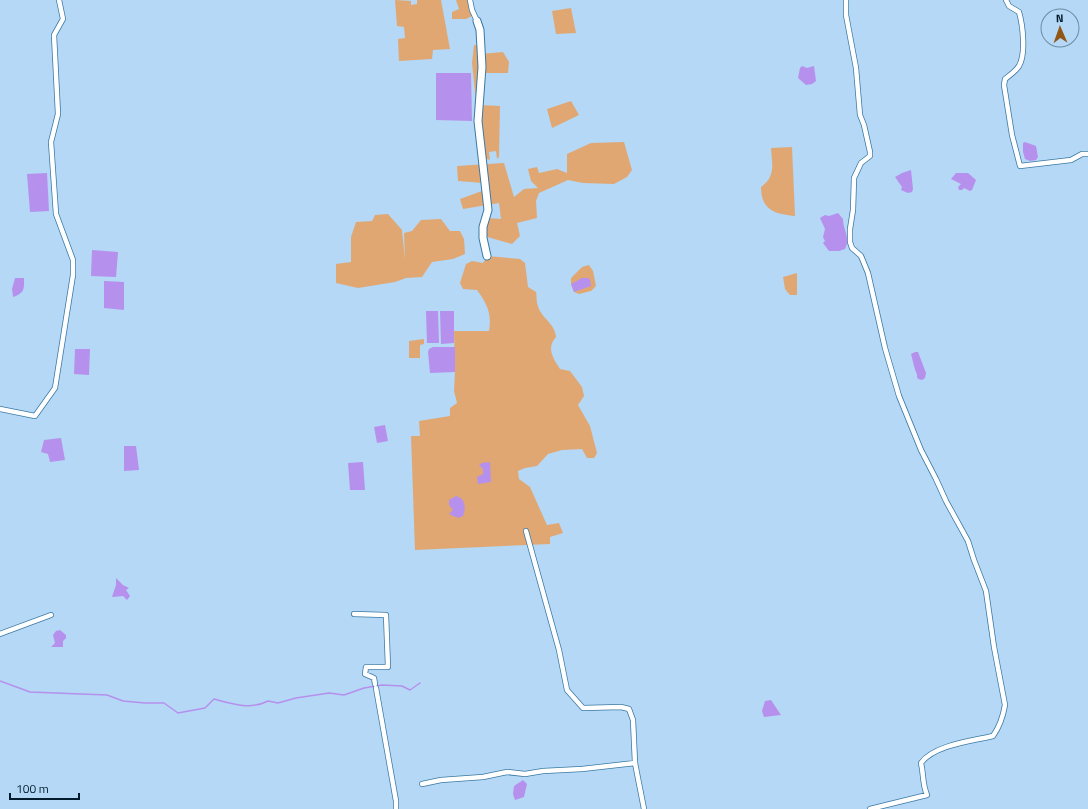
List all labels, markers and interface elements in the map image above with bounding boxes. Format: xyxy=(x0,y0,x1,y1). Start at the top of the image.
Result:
north arrow xyxy=(1040,8,1080,48)
text: N xyxy=(1056,10,1064,26)
scale bar xyxy=(10,775,79,801)
text: 100 m xyxy=(16,779,49,798)

